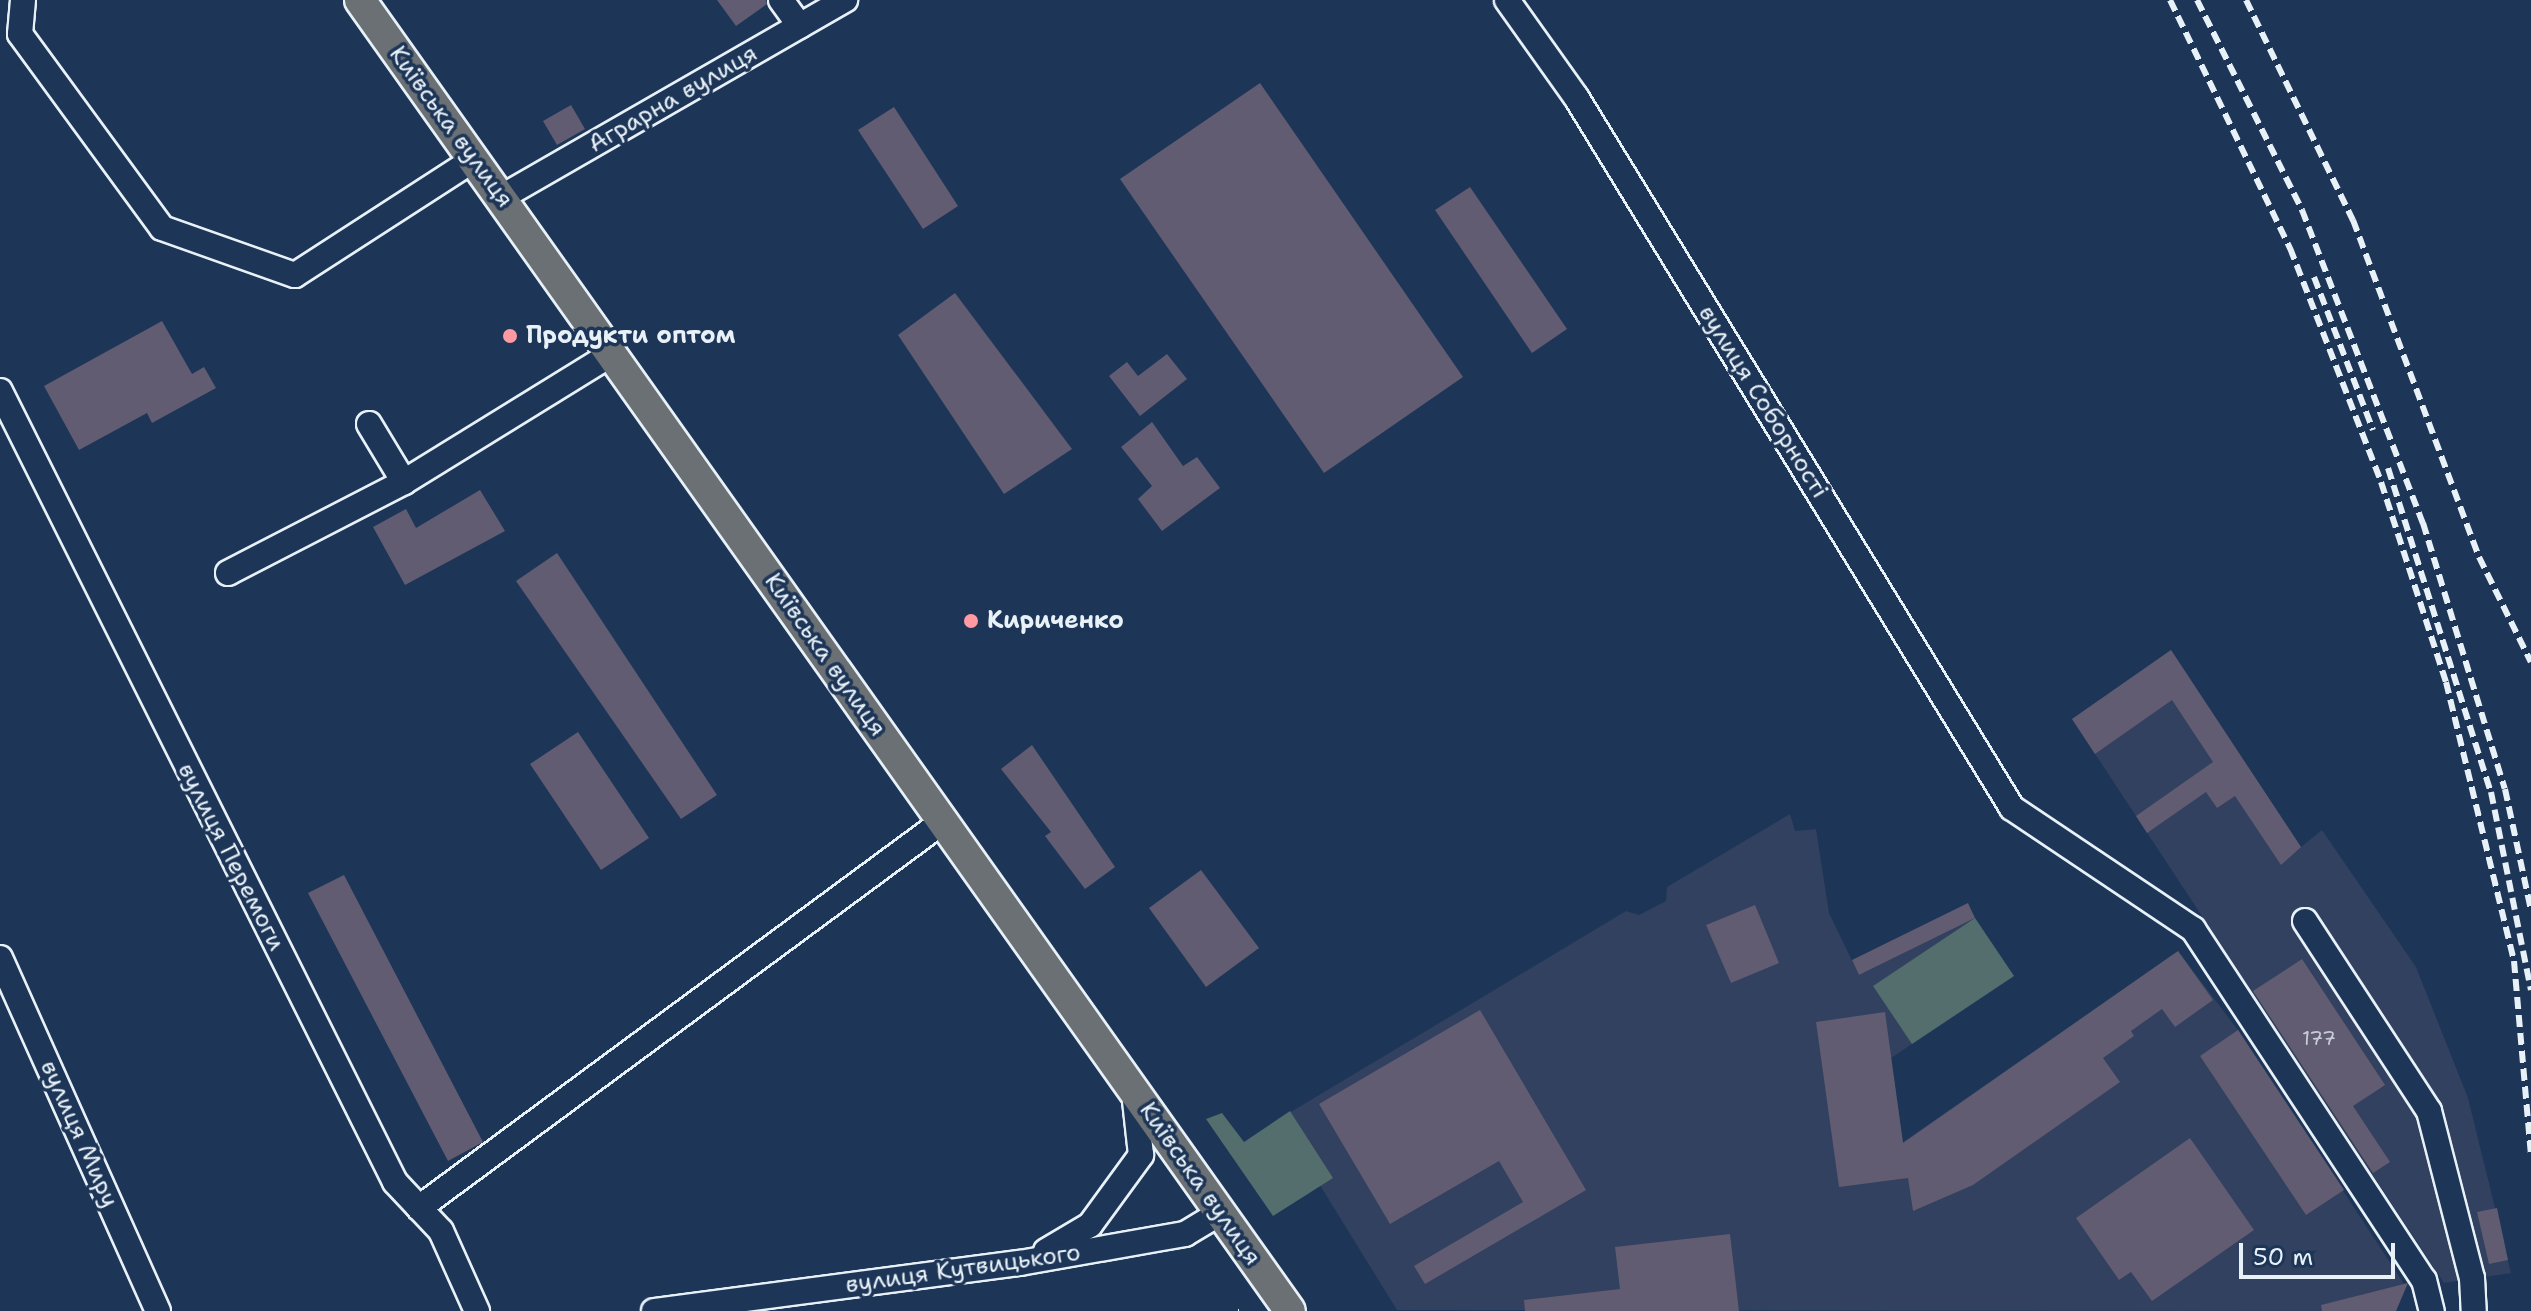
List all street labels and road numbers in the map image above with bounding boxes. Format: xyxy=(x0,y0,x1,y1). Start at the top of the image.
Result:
street label: Аграрна вулиця xyxy=(583,39,763,159)
street label: Київська вулиця xyxy=(383,41,519,213)
street label: вулиця Соборності xyxy=(1692,300,1834,504)
street label: Київська вулиця xyxy=(758,568,892,742)
street label: вулиця Перемоги xyxy=(171,758,291,956)
street label: вулиця Миру xyxy=(34,1056,124,1212)
street label: Київська вулиця xyxy=(1133,1097,1267,1271)
street label: вулиця Кутвицького xyxy=(844,1238,1082,1300)

